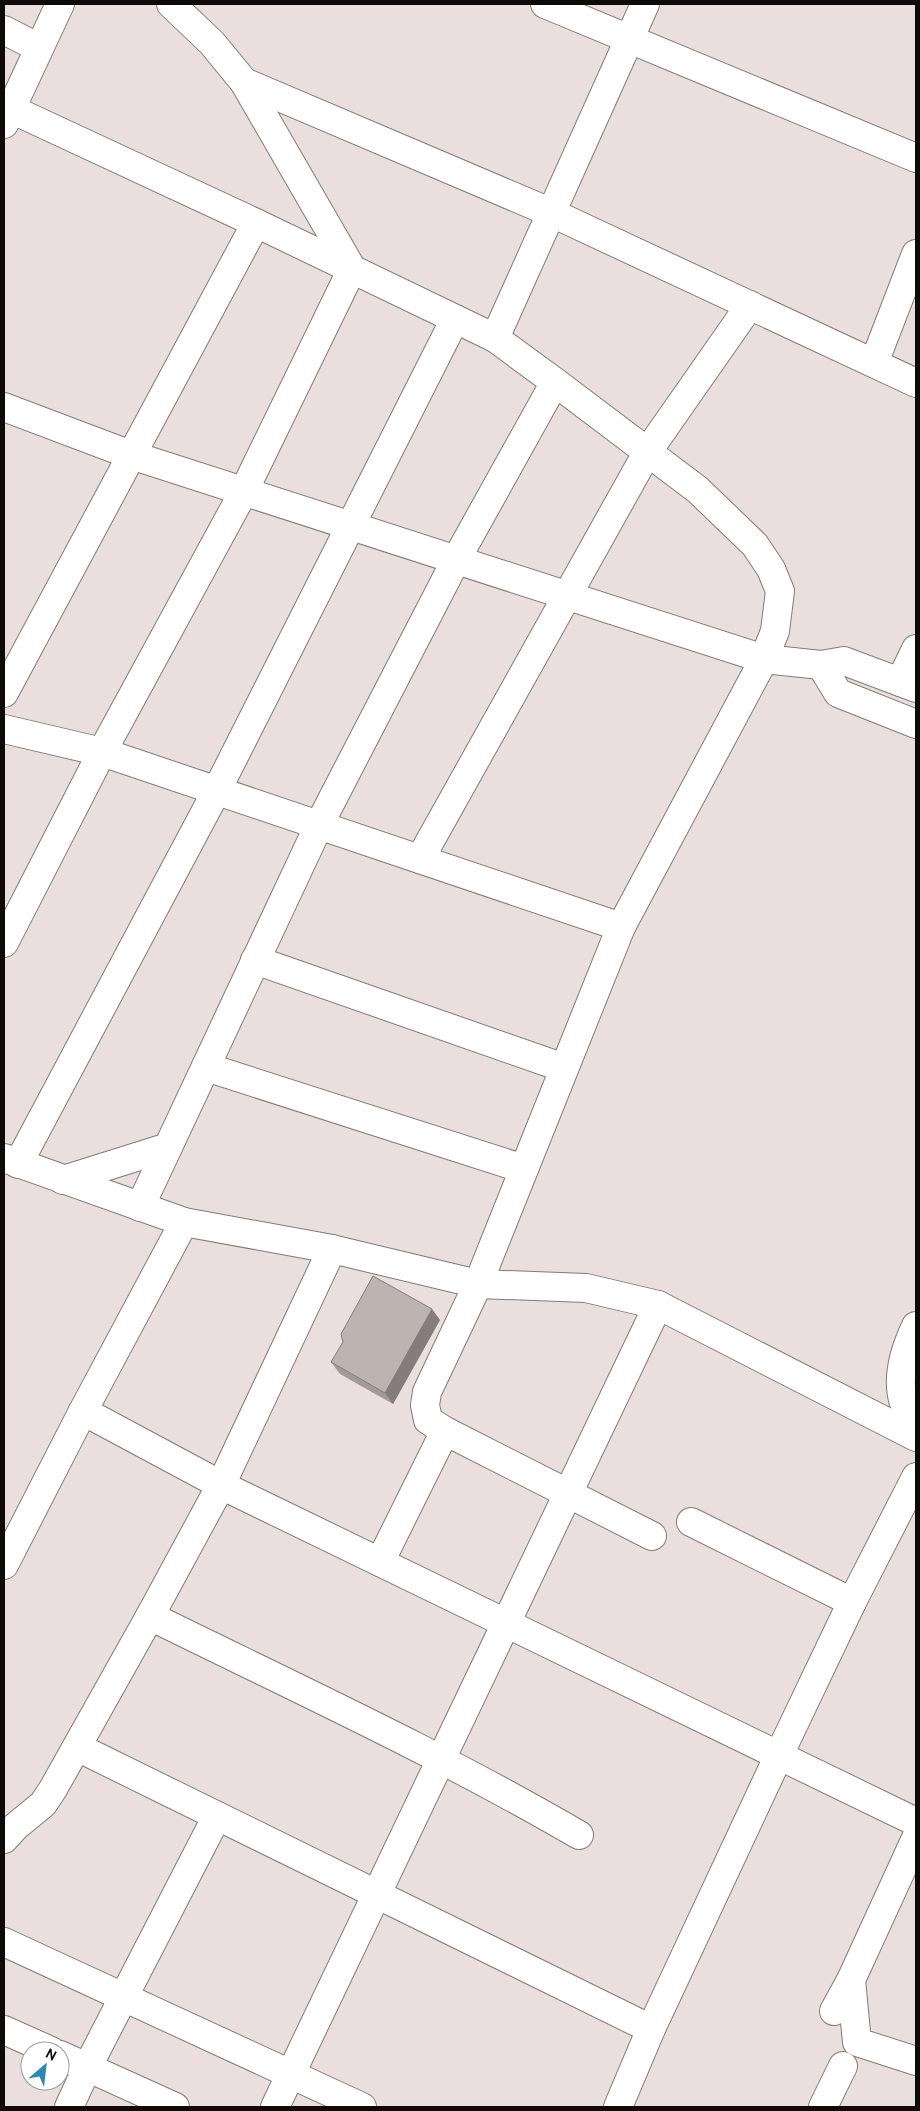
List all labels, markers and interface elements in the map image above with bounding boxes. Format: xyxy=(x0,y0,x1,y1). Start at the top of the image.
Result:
north arrow xyxy=(20,2041,70,2091)
text: N xyxy=(43,2044,60,2065)

